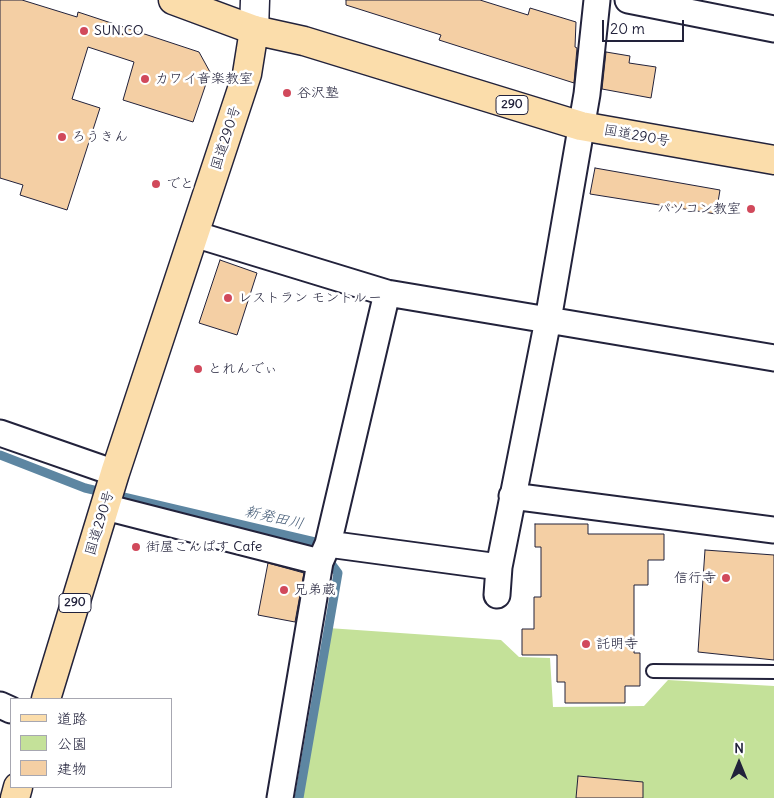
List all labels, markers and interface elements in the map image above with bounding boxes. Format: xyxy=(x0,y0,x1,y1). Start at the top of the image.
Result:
scale bar xyxy=(604,10,686,42)
text: 20 m xyxy=(610,19,645,38)
place label: SUN.CO xyxy=(94,23,143,39)
marker: SUN.CO xyxy=(78,25,90,37)
place label: カワイ音楽教室 xyxy=(155,71,253,87)
marker: カワイ音楽教室 xyxy=(139,73,151,85)
place label: 谷沢塾 xyxy=(297,85,339,101)
marker: 谷沢塾 xyxy=(281,87,293,99)
road number: 290 xyxy=(496,96,528,114)
street label: 国道290号 xyxy=(208,104,244,172)
street label: 国道290号 xyxy=(603,122,671,150)
place label: ろうきん xyxy=(72,129,128,145)
marker: ろうきん xyxy=(56,131,68,143)
place label: でと xyxy=(166,176,194,192)
marker: でと xyxy=(150,178,162,190)
place label: パソコン教室 xyxy=(657,201,741,217)
marker: パソコン教室 xyxy=(745,203,757,215)
place label: レストラン モントルー xyxy=(238,290,382,306)
marker: レストラン モントルー xyxy=(222,292,234,304)
place label: とれんでぃ xyxy=(208,361,278,377)
marker: とれんでぃ xyxy=(192,363,204,375)
street label: 国道290号 xyxy=(82,489,118,557)
water label: 新発田川 xyxy=(243,502,305,534)
place label: 街屋こんぱす Cafe xyxy=(146,539,262,555)
marker: 街屋こんぱす Cafe xyxy=(130,541,142,553)
place label: 信行寺 xyxy=(674,570,716,586)
marker: 信行寺 xyxy=(720,572,732,584)
place label: 兄弟蔵 xyxy=(294,582,336,598)
marker: 兄弟蔵 xyxy=(278,584,290,596)
road number: 290 xyxy=(59,594,91,612)
place label: 託明寺 xyxy=(596,636,638,652)
marker: 託明寺 xyxy=(580,638,592,650)
legend xyxy=(10,698,172,788)
text: 道路 xyxy=(57,709,87,728)
text: 公園 xyxy=(57,734,87,753)
north arrow xyxy=(714,738,764,788)
text: N xyxy=(734,739,744,757)
text: 建物 xyxy=(57,759,87,778)

